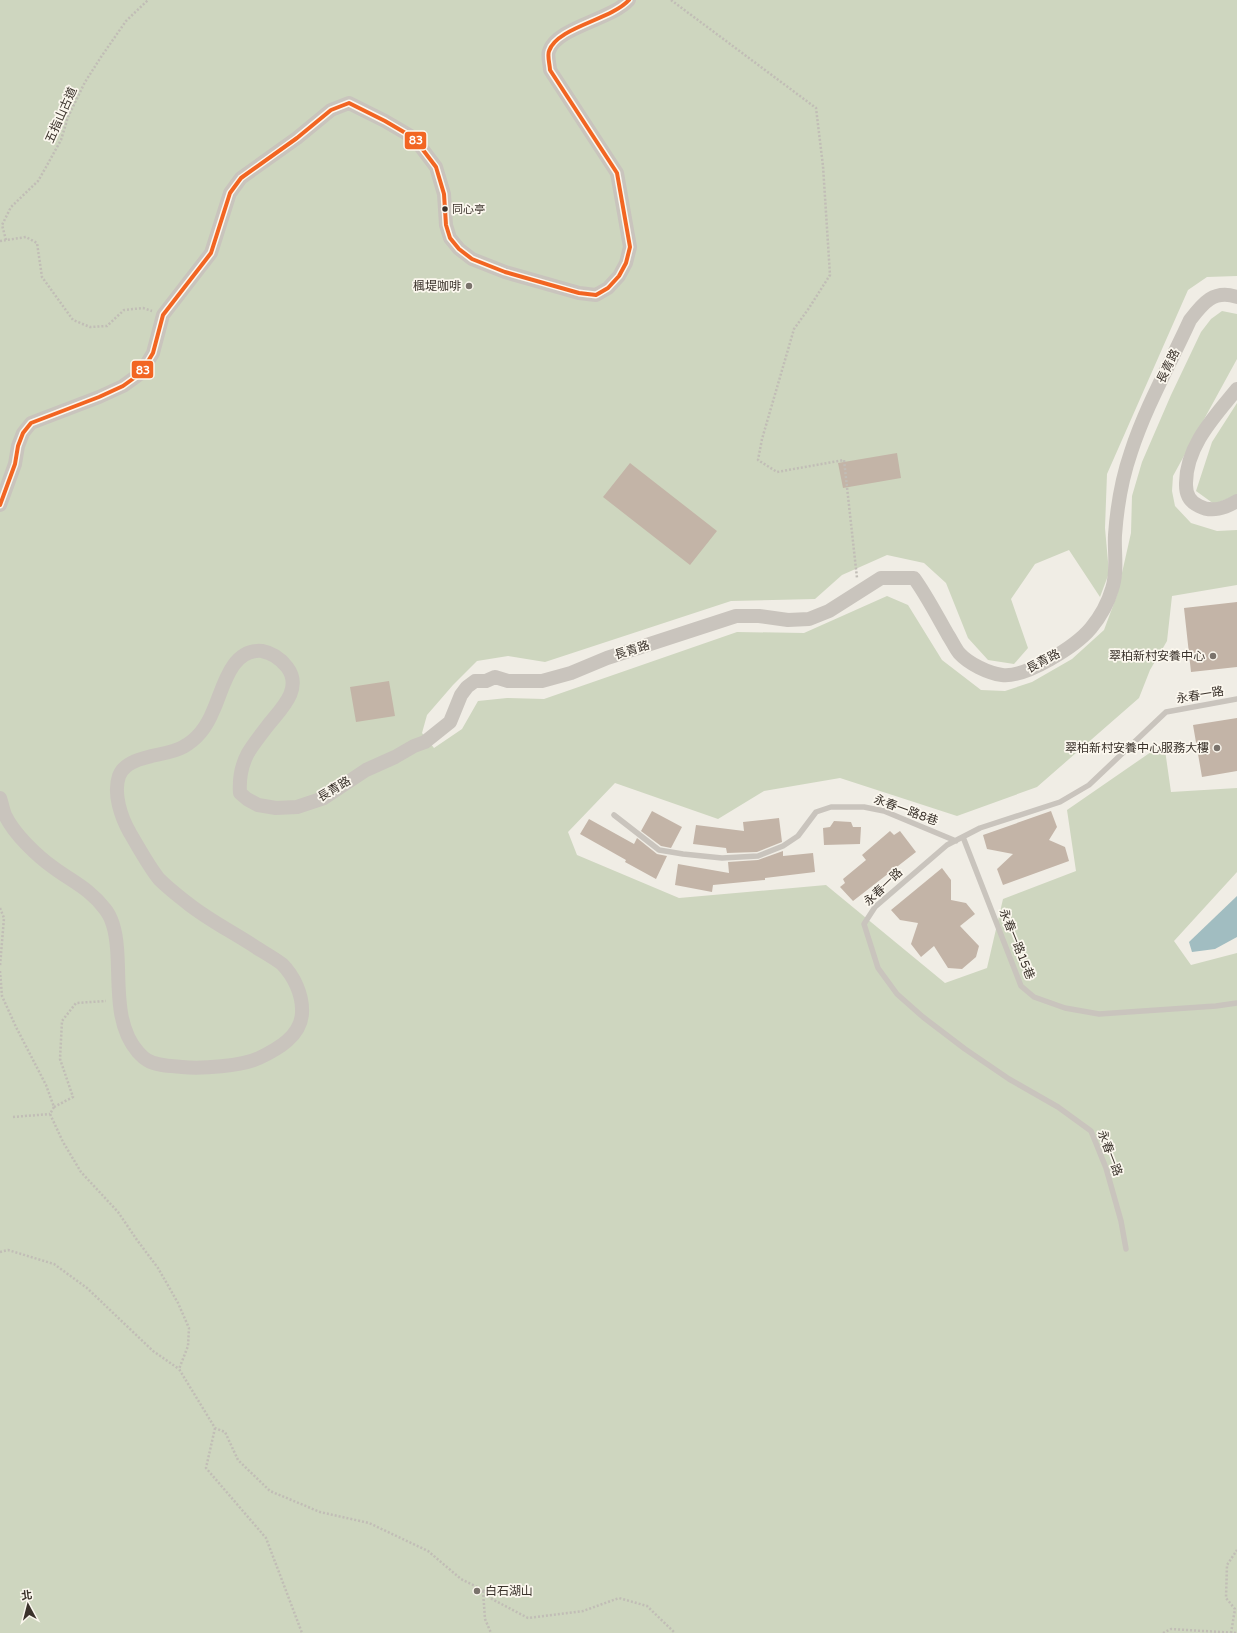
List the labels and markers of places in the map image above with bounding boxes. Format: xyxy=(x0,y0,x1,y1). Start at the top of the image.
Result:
place label: 同心亭 xyxy=(452,203,485,216)
marker: 同心亭 xyxy=(440,204,450,214)
place label: 楓堤咖啡 xyxy=(413,279,461,293)
marker: 楓堤咖啡 xyxy=(464,281,474,291)
place label: 翠柏新村安養中心 xyxy=(1109,649,1205,663)
marker: 翠柏新村安養中心 xyxy=(1208,651,1218,661)
place label: 翠柏新村安養中心服務大樓 xyxy=(1065,741,1209,755)
marker: 翠柏新村安養中心服務大樓 xyxy=(1212,743,1222,753)
place label: 白石湖山 xyxy=(485,1584,533,1598)
marker: 白石湖山 xyxy=(472,1586,482,1596)

